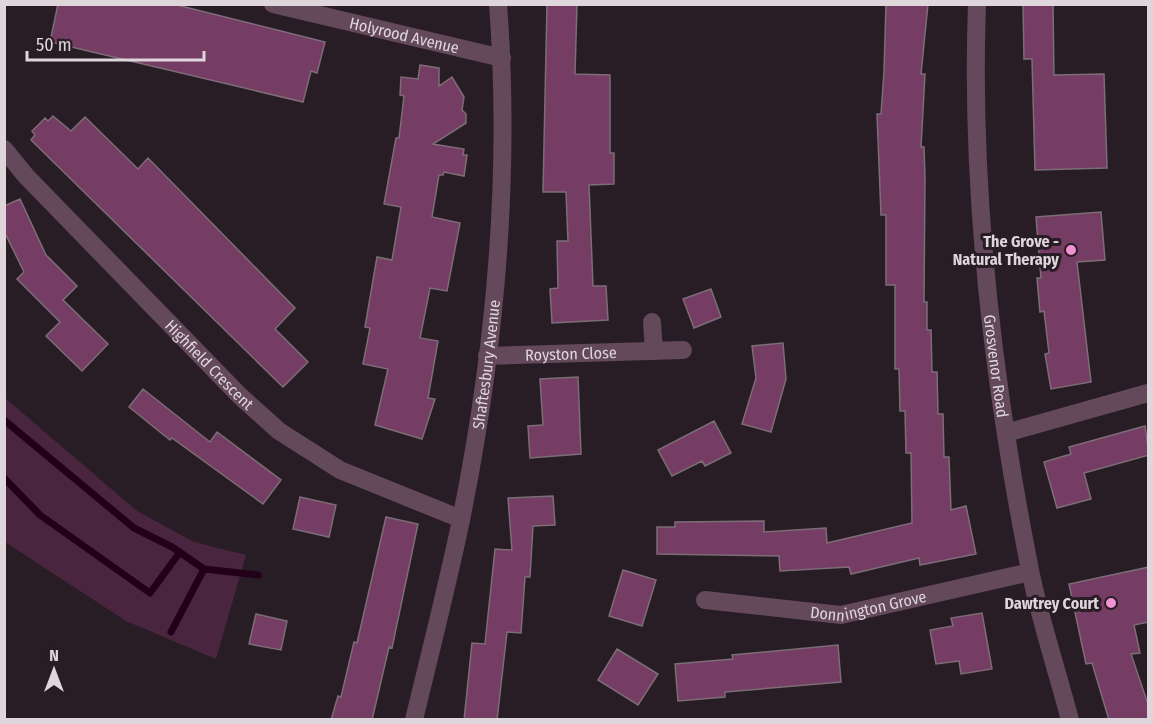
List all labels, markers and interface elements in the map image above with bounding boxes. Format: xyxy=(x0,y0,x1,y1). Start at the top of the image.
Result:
street label: Holyrood Avenue xyxy=(348,13,461,57)
scale bar xyxy=(27,24,204,62)
text: 50 m xyxy=(36,34,72,56)
place label: The Grove - Natural Therapy xyxy=(953,232,1059,269)
marker: The Grove - Natural Therapy xyxy=(1064,243,1078,257)
street label: Shaftesbury Avenue xyxy=(468,299,503,431)
street label: Grosvenor Road xyxy=(980,314,1013,419)
street label: Highfield Crescent xyxy=(161,316,258,414)
street label: Royston Close xyxy=(525,343,617,364)
street label: Donnington Grove xyxy=(809,586,928,625)
place label: Dawtrey Court xyxy=(1004,594,1099,613)
marker: Dawtrey Court xyxy=(1104,596,1118,610)
north arrow xyxy=(24,640,84,700)
text: N xyxy=(49,646,59,665)

